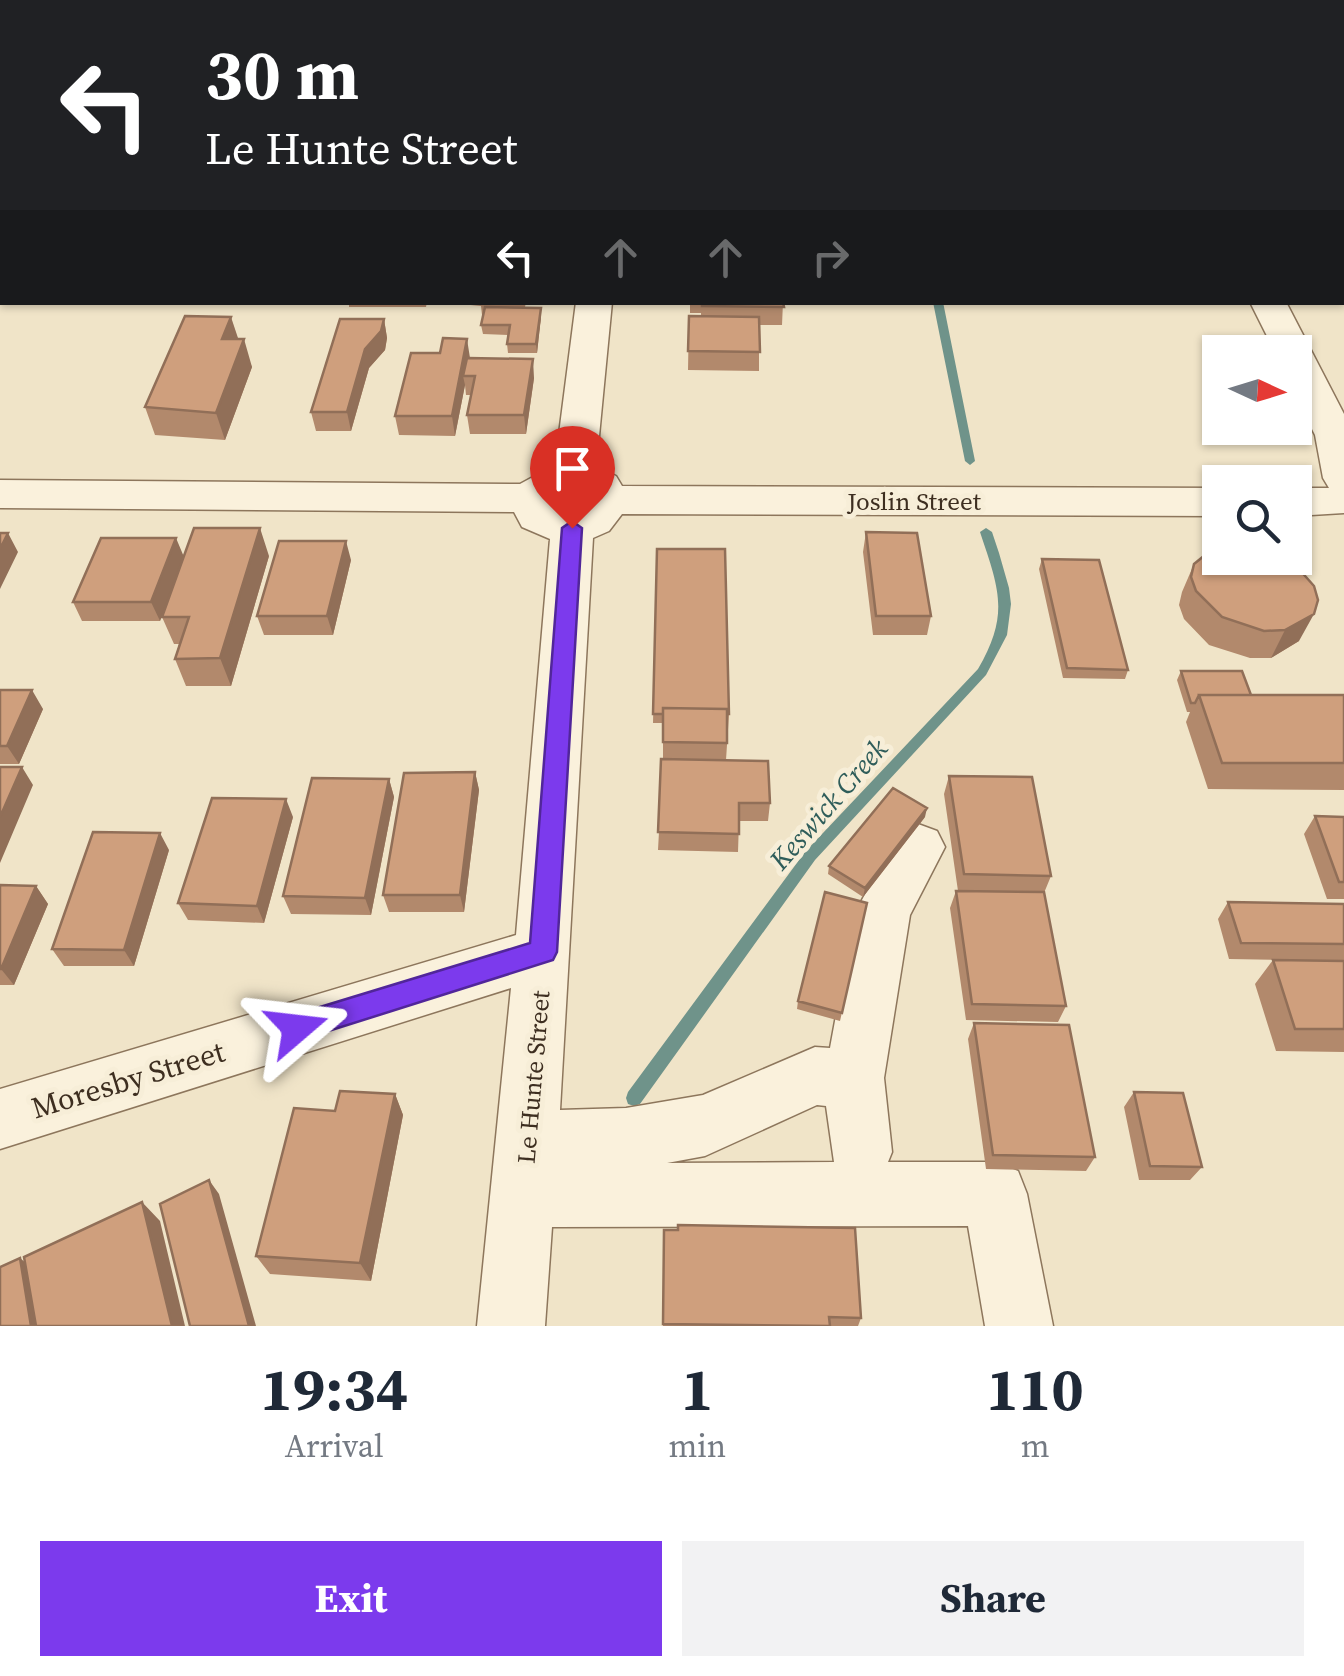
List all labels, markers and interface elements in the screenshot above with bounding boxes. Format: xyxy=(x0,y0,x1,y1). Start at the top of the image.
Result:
text: 30 m xyxy=(205,26,359,122)
icon: left xyxy=(40,40,170,170)
text: Le Hunte Street xyxy=(205,117,517,179)
icon: left xyxy=(488,230,543,285)
icon: ahead xyxy=(593,230,648,285)
icon: ahead xyxy=(698,230,753,285)
icon: right xyxy=(803,230,858,285)
north arrow xyxy=(1202,335,1312,445)
map controls xyxy=(1202,335,1312,575)
pin xyxy=(530,426,615,529)
icon: arrive xyxy=(545,441,600,496)
button: search xyxy=(1202,465,1312,575)
street label: Joslin Street xyxy=(846,484,982,518)
water label: Keswick Creek xyxy=(760,730,896,879)
position arrow xyxy=(245,976,349,1080)
street label: Le Hunte Street xyxy=(509,988,558,1165)
street label: Moresby Street xyxy=(26,1031,230,1128)
text: 19:34 xyxy=(260,1348,408,1430)
text: 1 xyxy=(681,1348,714,1430)
text: 110 xyxy=(986,1348,1084,1430)
text: Arrival xyxy=(285,1424,384,1468)
text: min xyxy=(668,1424,726,1468)
text: m xyxy=(1021,1424,1049,1468)
button: Exit xyxy=(40,1541,662,1656)
button: Share xyxy=(682,1541,1304,1656)

